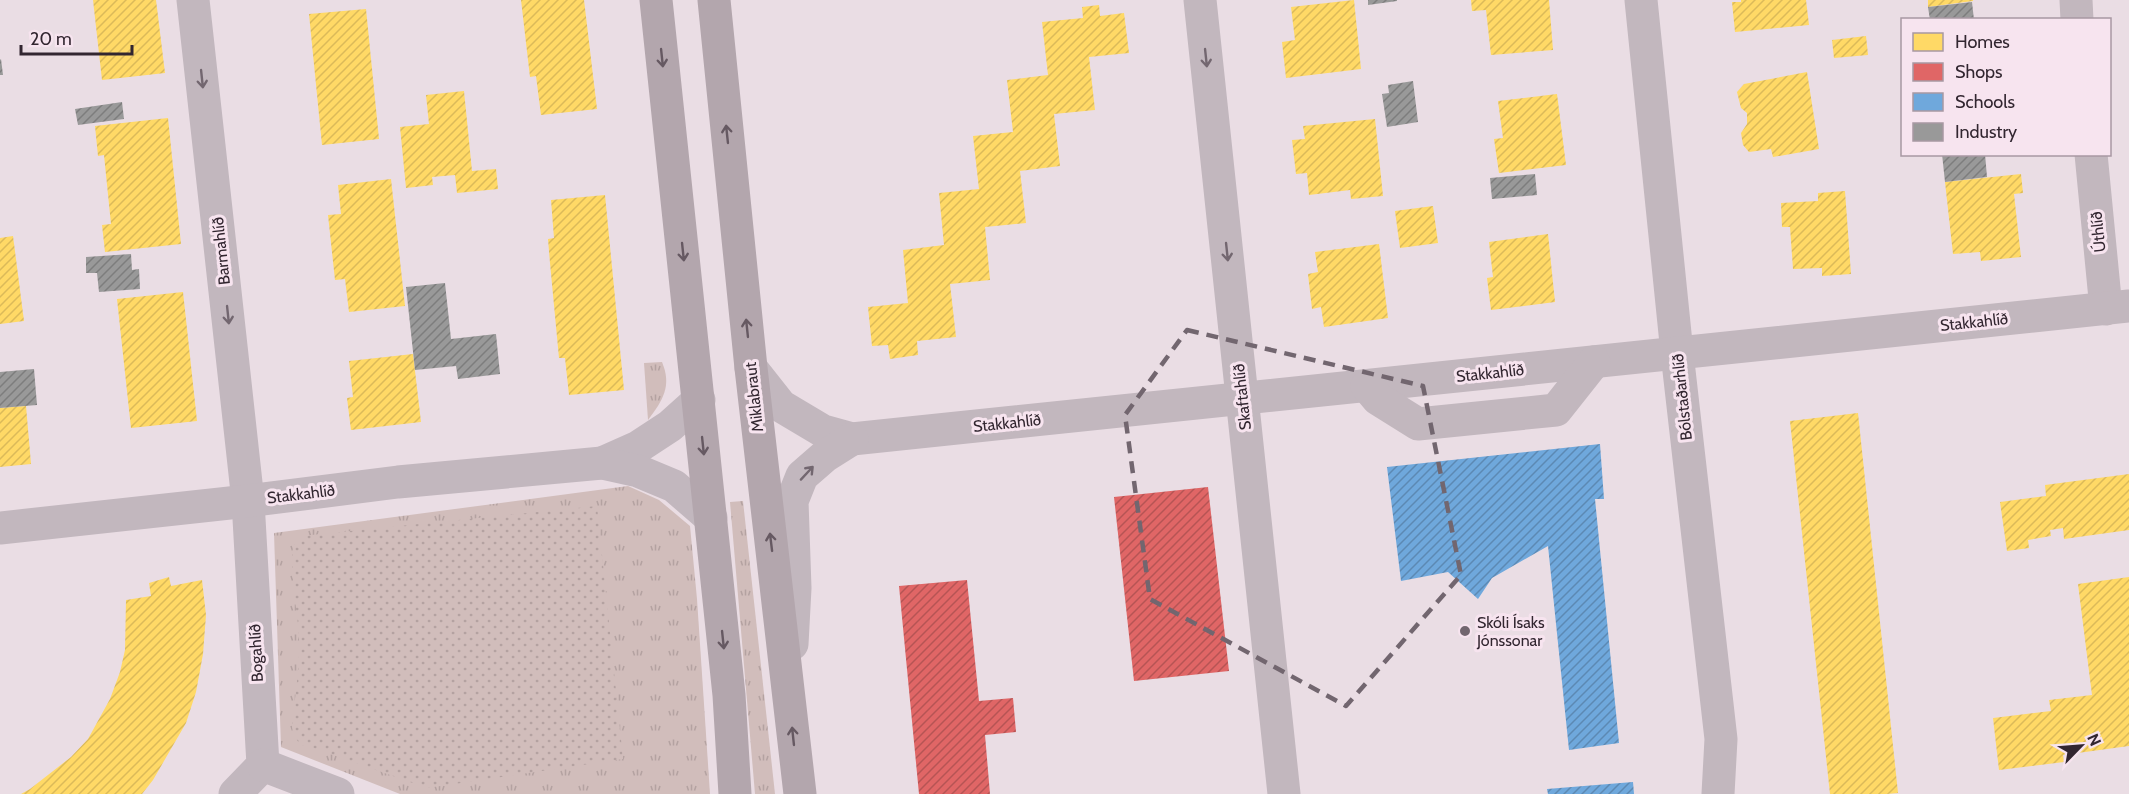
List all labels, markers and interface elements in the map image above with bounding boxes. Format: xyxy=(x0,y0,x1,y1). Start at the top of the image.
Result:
scale bar xyxy=(21,18,132,56)
legend xyxy=(1901,18,2111,156)
text: 20 m xyxy=(30,28,72,50)
text: Homes xyxy=(1955,31,2010,53)
one-way arrow xyxy=(657,48,668,68)
one-way arrow xyxy=(1201,48,1212,68)
text: Shops xyxy=(1955,61,2003,83)
one-way arrow xyxy=(197,69,208,88)
text: Schools xyxy=(1955,91,2015,113)
text: Industry xyxy=(1955,121,2017,143)
one-way arrow xyxy=(721,124,732,144)
street label: Úthlíð xyxy=(2086,211,2110,253)
street label: Barmahlíð xyxy=(208,216,234,286)
one-way arrow xyxy=(678,242,689,262)
one-way arrow xyxy=(1222,242,1233,262)
one-way arrow xyxy=(223,304,234,324)
street label: Stakkahlíð xyxy=(1939,309,2009,335)
one-way arrow xyxy=(741,318,752,338)
street label: Bólstaðarhlíð xyxy=(1668,353,1696,441)
street label: Stakkahlíð xyxy=(1455,360,1525,386)
street label: Miklabraut xyxy=(741,361,767,433)
street label: Skaftahlíð xyxy=(1229,363,1255,431)
street label: Stakkahlíð xyxy=(972,410,1042,436)
one-way arrow xyxy=(698,436,709,455)
one-way arrow xyxy=(800,465,814,480)
street label: Stakkahlíð xyxy=(266,480,336,508)
one-way arrow xyxy=(765,533,776,553)
place label: Skóli Ísaks Jónssonar xyxy=(1476,613,1545,650)
street label: Bogahlíð xyxy=(245,623,267,683)
marker: Skóli Ísaks Jónssonar xyxy=(1458,624,1472,638)
one-way arrow xyxy=(718,630,729,649)
north arrow xyxy=(2051,716,2111,776)
one-way arrow xyxy=(788,726,799,746)
text: N xyxy=(2083,731,2105,749)

